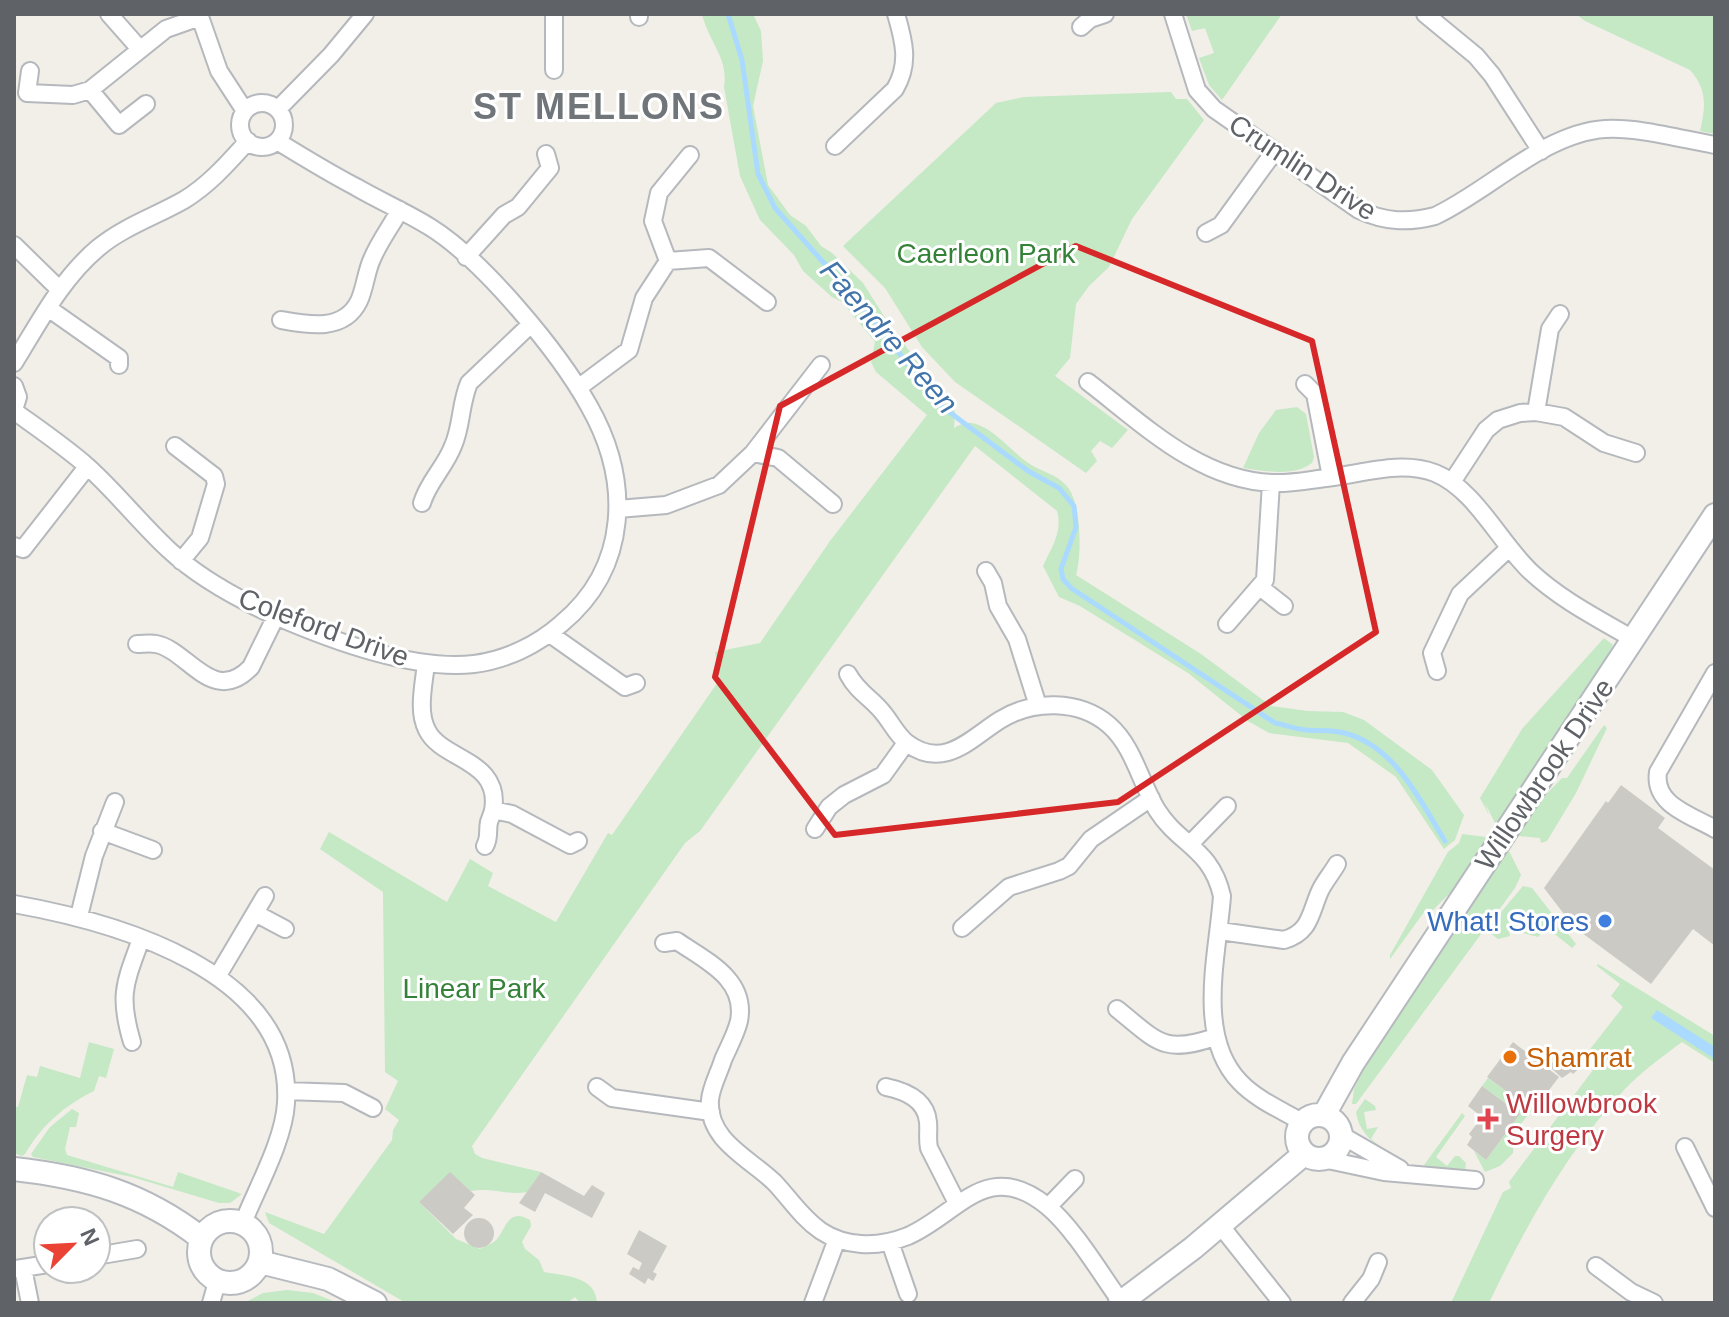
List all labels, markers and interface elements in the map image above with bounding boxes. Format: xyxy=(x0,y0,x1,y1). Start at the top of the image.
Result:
district label: ST MELLONS xyxy=(473,86,725,127)
street label: Crumlin Drive xyxy=(1223,108,1382,227)
park label: Caerleon Park xyxy=(897,238,1076,269)
water label: Faendre Reen xyxy=(814,253,965,420)
street label: Coleford Drive xyxy=(234,582,413,673)
street label: Willowbrook Drive xyxy=(1469,673,1620,876)
place label: What! Stores xyxy=(1427,906,1589,937)
marker: What! Stores xyxy=(1596,912,1614,930)
park label: Linear Park xyxy=(402,973,547,1004)
place label: Shamrat xyxy=(1526,1042,1632,1073)
marker: Shamrat xyxy=(1501,1048,1519,1066)
place label: Willowbrook Surgery xyxy=(1506,1088,1658,1151)
marker: Willowbrook Surgery xyxy=(1477,1108,1499,1130)
north arrow xyxy=(32,1205,112,1285)
text: N xyxy=(75,1225,104,1249)

